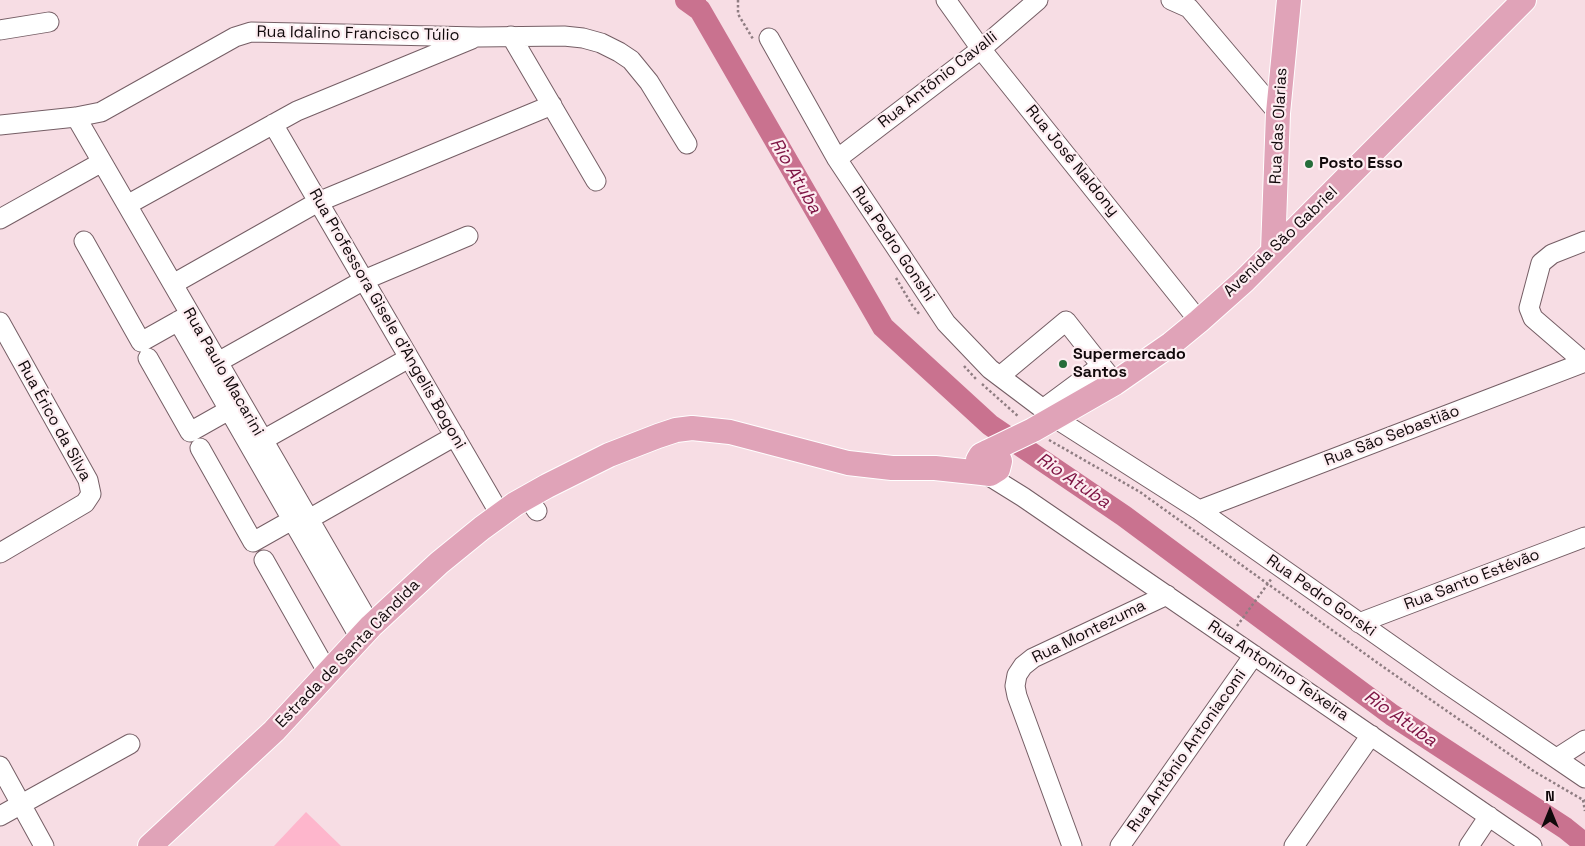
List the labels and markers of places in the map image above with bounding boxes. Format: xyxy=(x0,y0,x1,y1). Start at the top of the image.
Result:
place label: Posto Esso xyxy=(1319,154,1403,174)
marker: Posto Esso xyxy=(1303,158,1315,170)
place label: Supermercado Santos xyxy=(1073,345,1186,383)
marker: Supermercado Santos xyxy=(1057,358,1069,370)

